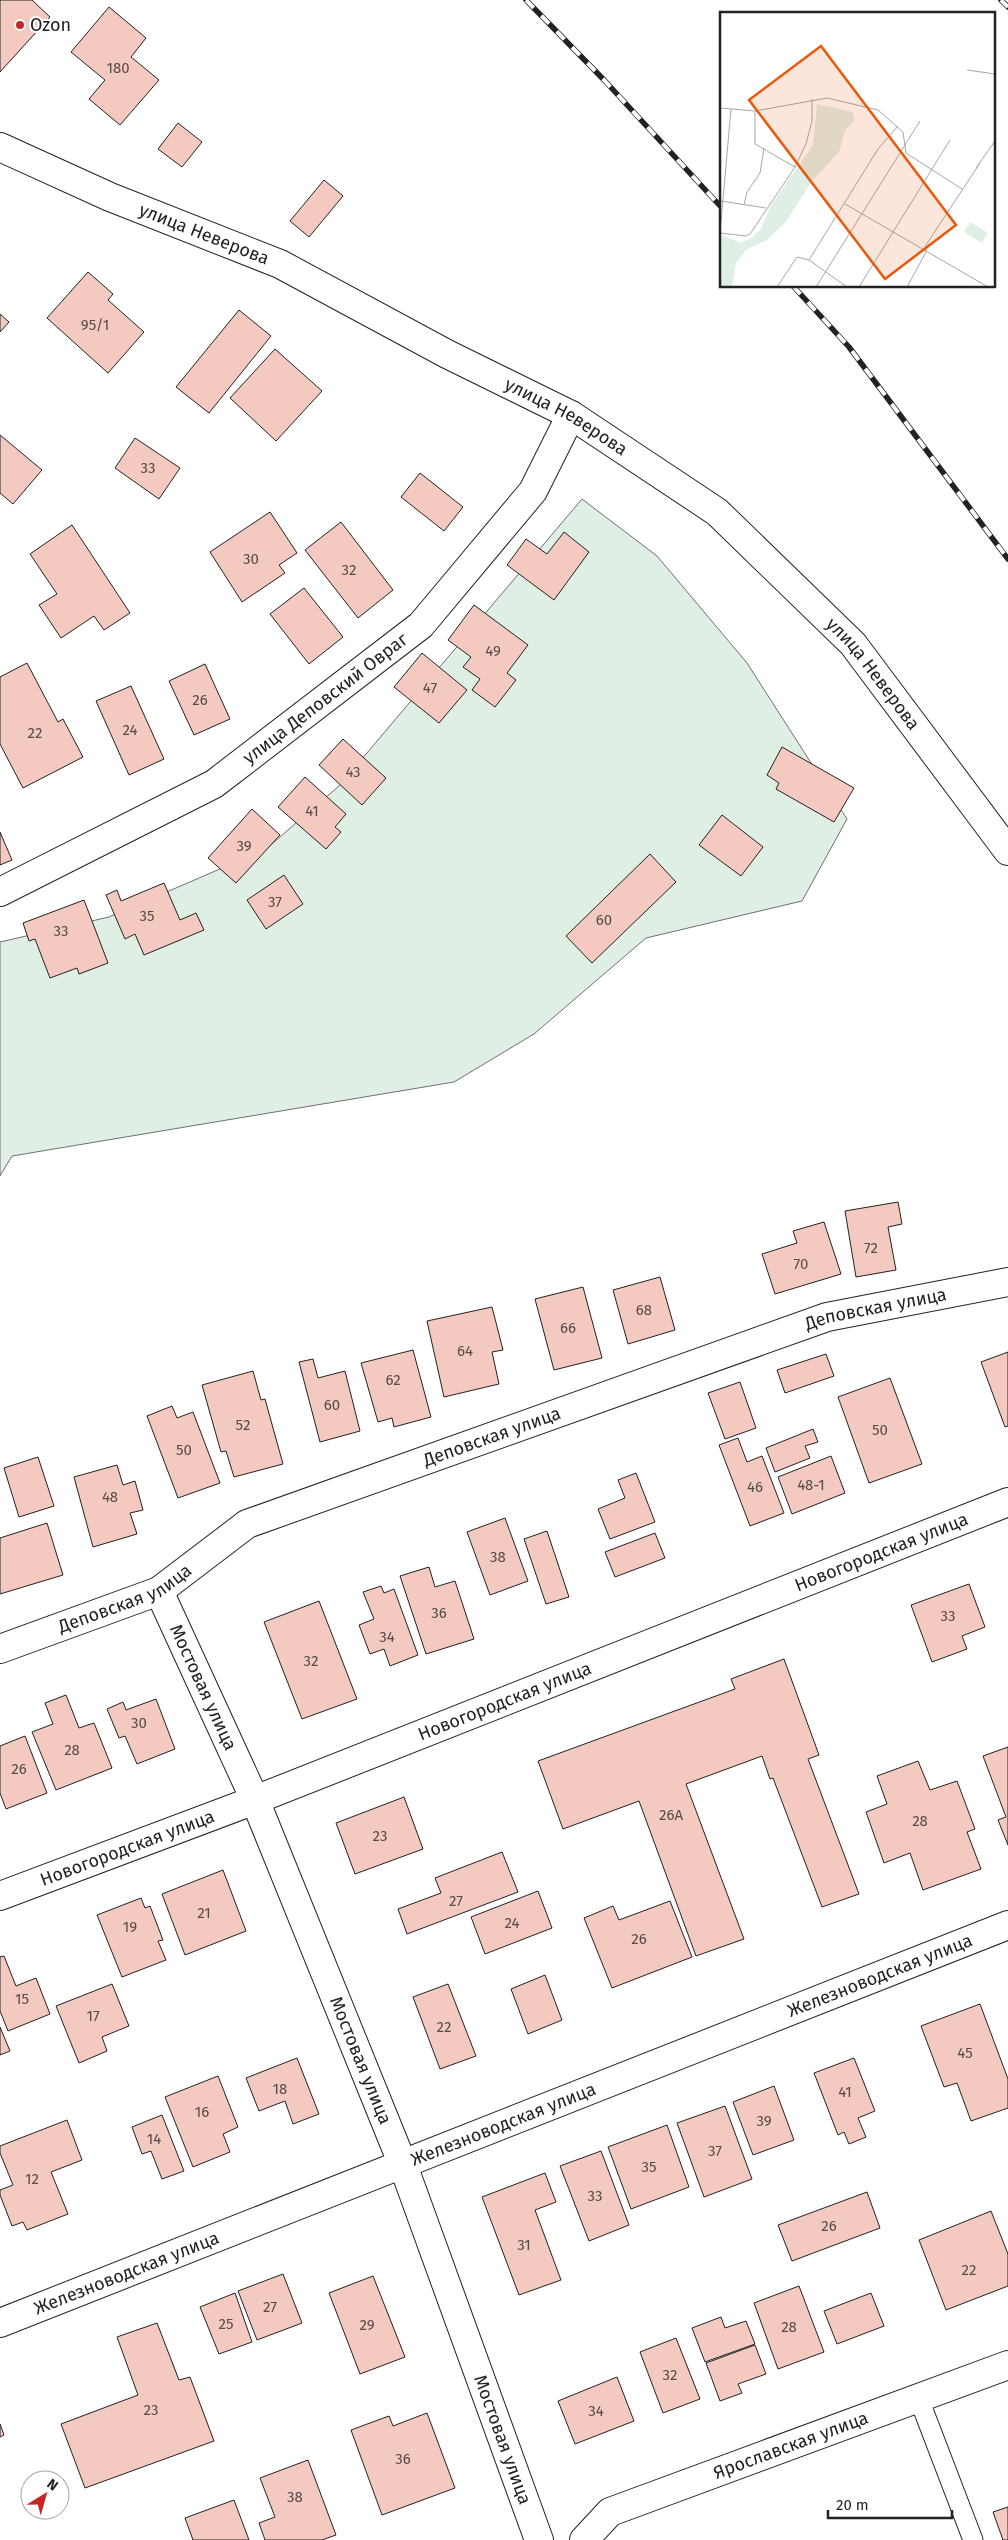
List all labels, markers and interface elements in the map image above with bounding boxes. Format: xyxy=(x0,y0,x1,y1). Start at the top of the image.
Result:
inset map xyxy=(720,12,996,288)
place label: Ozon xyxy=(30,14,71,36)
marker: Ozon xyxy=(14,19,26,31)
house number: 180 xyxy=(106,59,130,77)
street label: улица Неверова xyxy=(136,199,272,270)
house number: 95/1 xyxy=(81,316,109,334)
street label: улица Неверова xyxy=(501,373,632,460)
house number: 33 xyxy=(141,459,155,477)
house number: 30 xyxy=(243,550,259,568)
house number: 32 xyxy=(342,561,356,579)
street label: улица Неверова xyxy=(821,613,925,734)
street label: улица Деповский Овраг xyxy=(238,628,412,769)
house number: 49 xyxy=(485,642,501,660)
house number: 47 xyxy=(423,679,437,697)
house number: 26 xyxy=(192,691,208,709)
house number: 24 xyxy=(122,721,138,739)
house number: 22 xyxy=(28,724,42,742)
house number: 43 xyxy=(345,763,361,781)
house number: 41 xyxy=(305,802,319,820)
house number: 39 xyxy=(236,837,252,855)
house number: 37 xyxy=(268,893,282,911)
house number: 35 xyxy=(139,907,155,925)
house number: 60 xyxy=(596,911,612,929)
house number: 33 xyxy=(54,922,68,940)
house number: 72 xyxy=(864,1239,878,1257)
house number: 70 xyxy=(794,1255,808,1273)
street label: Деповская улица xyxy=(801,1283,948,1335)
house number: 68 xyxy=(636,1301,652,1319)
house number: 66 xyxy=(560,1319,576,1337)
house number: 64 xyxy=(457,1342,473,1360)
house number: 62 xyxy=(385,1371,401,1389)
house number: 60 xyxy=(324,1396,340,1414)
street label: Деповская улица xyxy=(419,1402,564,1472)
house number: 52 xyxy=(236,1416,250,1434)
house number: 50 xyxy=(872,1421,888,1439)
house number: 50 xyxy=(176,1441,192,1459)
house number: 48-1 xyxy=(797,1476,825,1494)
house number: 46 xyxy=(747,1478,763,1496)
house number: 48 xyxy=(102,1488,118,1506)
street label: Новогородская улица xyxy=(791,1508,971,1596)
house number: 38 xyxy=(490,1548,506,1566)
street label: Деповская улица xyxy=(54,1559,196,1638)
house number: 36 xyxy=(431,1604,447,1622)
house number: 33 xyxy=(941,1607,955,1625)
street label: Мостовая улица xyxy=(165,1621,242,1754)
house number: 34 xyxy=(379,1628,395,1646)
house number: 32 xyxy=(304,1652,318,1670)
street label: Новогородская улица xyxy=(415,1657,595,1745)
house number: 30 xyxy=(131,1714,147,1732)
house number: 28 xyxy=(64,1741,80,1759)
house number: 26 xyxy=(11,1760,27,1778)
street label: Новогородская улица xyxy=(37,1805,218,1891)
house number: 26А xyxy=(659,1806,683,1824)
house number: 28 xyxy=(912,1812,928,1830)
house number: 23 xyxy=(373,1827,387,1845)
house number: 27 xyxy=(449,1892,463,1910)
house number: 21 xyxy=(197,1904,211,1922)
house number: 24 xyxy=(504,1914,520,1932)
house number: 19 xyxy=(123,1918,137,1936)
street label: Железноводская улица xyxy=(784,1929,976,2022)
house number: 26 xyxy=(631,1930,647,1948)
house number: 15 xyxy=(15,1990,29,2008)
street label: Мостовая улица xyxy=(325,1993,396,2128)
house number: 17 xyxy=(86,2007,100,2025)
house number: 22 xyxy=(437,2018,451,2036)
house number: 45 xyxy=(957,2044,973,2062)
street label: Железноводская улица xyxy=(408,2078,599,2171)
house number: 18 xyxy=(273,2080,287,2098)
house number: 41 xyxy=(838,2083,852,2101)
house number: 16 xyxy=(195,2103,209,2121)
house number: 39 xyxy=(756,2112,772,2130)
house number: 14 xyxy=(147,2130,161,2148)
house number: 37 xyxy=(708,2142,722,2160)
house number: 35 xyxy=(641,2158,657,2176)
house number: 12 xyxy=(25,2170,39,2188)
house number: 33 xyxy=(588,2187,602,2205)
house number: 26 xyxy=(821,2217,837,2235)
street label: Железноводская улица xyxy=(31,2227,222,2319)
house number: 31 xyxy=(517,2236,531,2254)
house number: 22 xyxy=(962,2261,976,2279)
house number: 27 xyxy=(263,2298,277,2316)
house number: 25 xyxy=(219,2315,233,2333)
house number: 29 xyxy=(359,2316,375,2334)
house number: 28 xyxy=(781,2318,797,2336)
house number: 32 xyxy=(663,2366,677,2384)
street label: Мостовая улица xyxy=(469,2372,536,2507)
house number: 23 xyxy=(144,2401,158,2419)
house number: 34 xyxy=(588,2402,604,2420)
street label: Ярославская улица xyxy=(710,2407,871,2484)
house number: 36 xyxy=(395,2450,411,2468)
north arrow xyxy=(20,2470,70,2520)
text: N xyxy=(44,2475,61,2495)
house number: 38 xyxy=(287,2488,303,2506)
scale bar xyxy=(828,2488,952,2520)
text: 20 m xyxy=(836,2496,869,2514)

